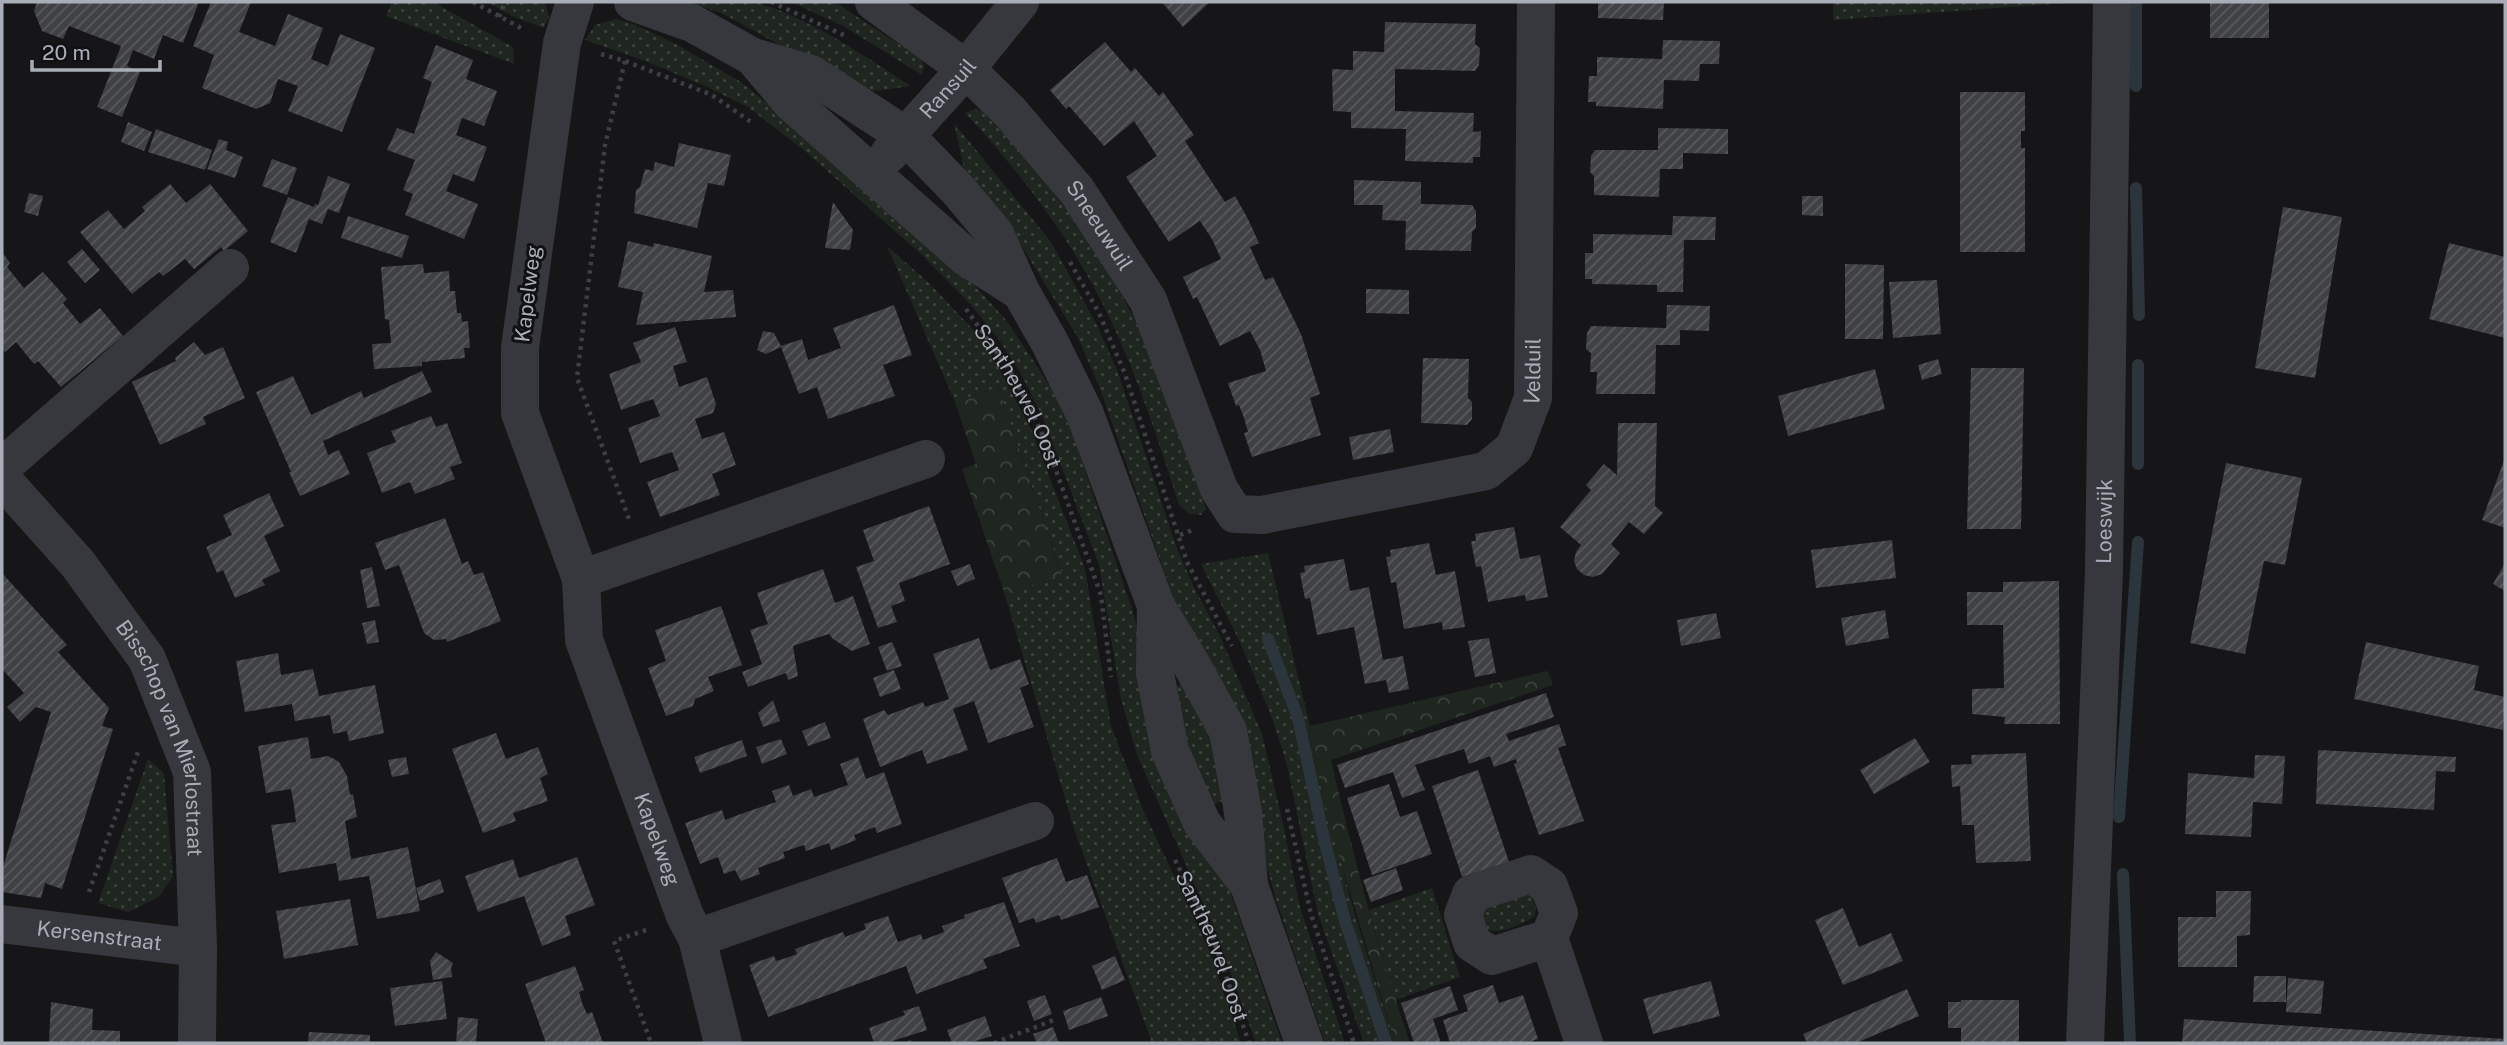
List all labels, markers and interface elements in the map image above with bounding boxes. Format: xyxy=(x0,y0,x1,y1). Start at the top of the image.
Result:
scale bar xyxy=(32,28,159,72)
text: 20 m xyxy=(42,40,91,65)
street label: Ransuil xyxy=(914,53,981,124)
street label: Sneeuwuil xyxy=(1061,175,1138,275)
street label: Kapelweg xyxy=(509,244,546,344)
street label: Santheuvel Oost xyxy=(969,319,1067,471)
street label: Velduil xyxy=(1518,338,1547,409)
street label: Loeswijk xyxy=(2091,478,2117,564)
street label: Bisschop van Mierlostraat xyxy=(111,615,208,857)
street label: Kapelweg xyxy=(629,789,686,889)
street label: Santheuvel Oost xyxy=(1170,866,1254,1025)
street label: Kersenstraat xyxy=(35,915,163,955)

